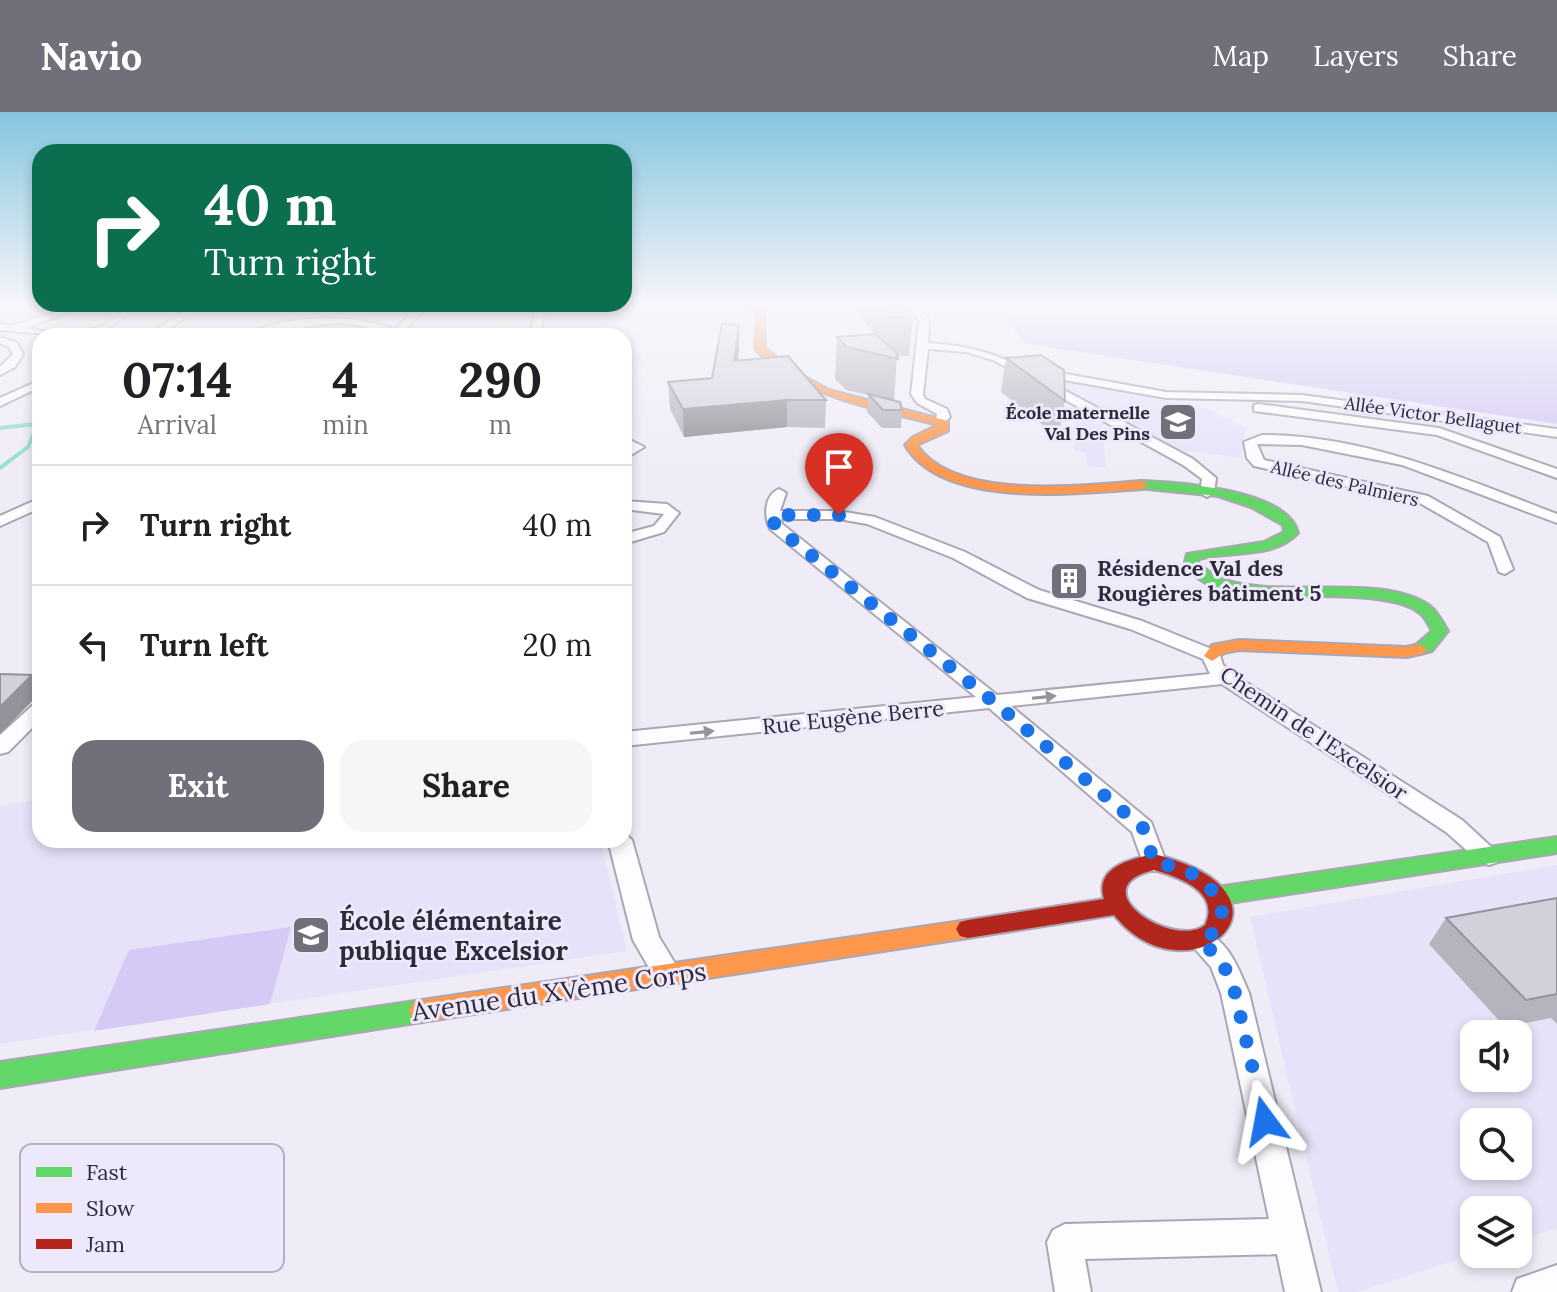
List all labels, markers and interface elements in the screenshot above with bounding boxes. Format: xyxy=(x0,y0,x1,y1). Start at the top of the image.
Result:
text: Navio xyxy=(40,32,142,80)
text: Map xyxy=(1212,38,1269,74)
text: Layers xyxy=(1313,38,1399,74)
text: Share xyxy=(1443,38,1517,74)
text: 40 m xyxy=(204,169,337,240)
icon: right xyxy=(72,176,176,280)
text: Turn right xyxy=(204,239,377,285)
text: 07:14 xyxy=(122,349,233,410)
text: 4 xyxy=(332,349,359,410)
text: 290 xyxy=(458,349,542,410)
street label: Allée Victor Bellaguet xyxy=(1342,391,1523,439)
place label: École maternelle Val Des Pins xyxy=(1006,401,1150,445)
school or university icon: École maternelle Val Des Pins xyxy=(1157,401,1199,443)
text: Arrival xyxy=(137,408,217,441)
text: min xyxy=(322,408,369,441)
text: m xyxy=(489,408,512,441)
pin xyxy=(805,433,873,515)
icon: arrive xyxy=(817,445,861,489)
street label: Allée des Palmiers xyxy=(1268,455,1421,511)
icon: right xyxy=(72,503,116,547)
text: Turn right xyxy=(140,506,291,544)
text: 40 m xyxy=(522,506,592,544)
place label: Résidence Val des Rougières bâtiment 5 xyxy=(1097,554,1321,607)
building icon: Résidence Val des Rougières bâtiment 5 xyxy=(1048,560,1090,602)
icon: left xyxy=(72,623,116,667)
text: Turn left xyxy=(140,626,268,664)
text: 20 m xyxy=(523,626,592,664)
street label: Chemin de l'Excelsior xyxy=(1215,660,1414,806)
one-way arrow xyxy=(1032,691,1057,704)
street label: Rue Eugène Berre xyxy=(761,694,945,740)
one-way arrow xyxy=(690,725,715,738)
button: Exit xyxy=(72,740,324,832)
button: Share xyxy=(340,740,592,832)
place label: École élémentaire publique Excelsior xyxy=(339,904,568,967)
school or university icon: École élémentaire publique Excelsior xyxy=(290,914,332,956)
street label: Avenue du XVème Corps xyxy=(409,954,708,1028)
map controls xyxy=(1460,1020,1532,1268)
button: sound xyxy=(1460,1020,1532,1092)
position arrow xyxy=(1223,1079,1307,1163)
button: search xyxy=(1460,1108,1532,1180)
legend xyxy=(20,1144,284,1272)
text: Fast xyxy=(86,1158,128,1186)
text: Slow xyxy=(86,1194,135,1222)
button: layers xyxy=(1460,1196,1532,1268)
text: Jam xyxy=(85,1230,125,1258)

